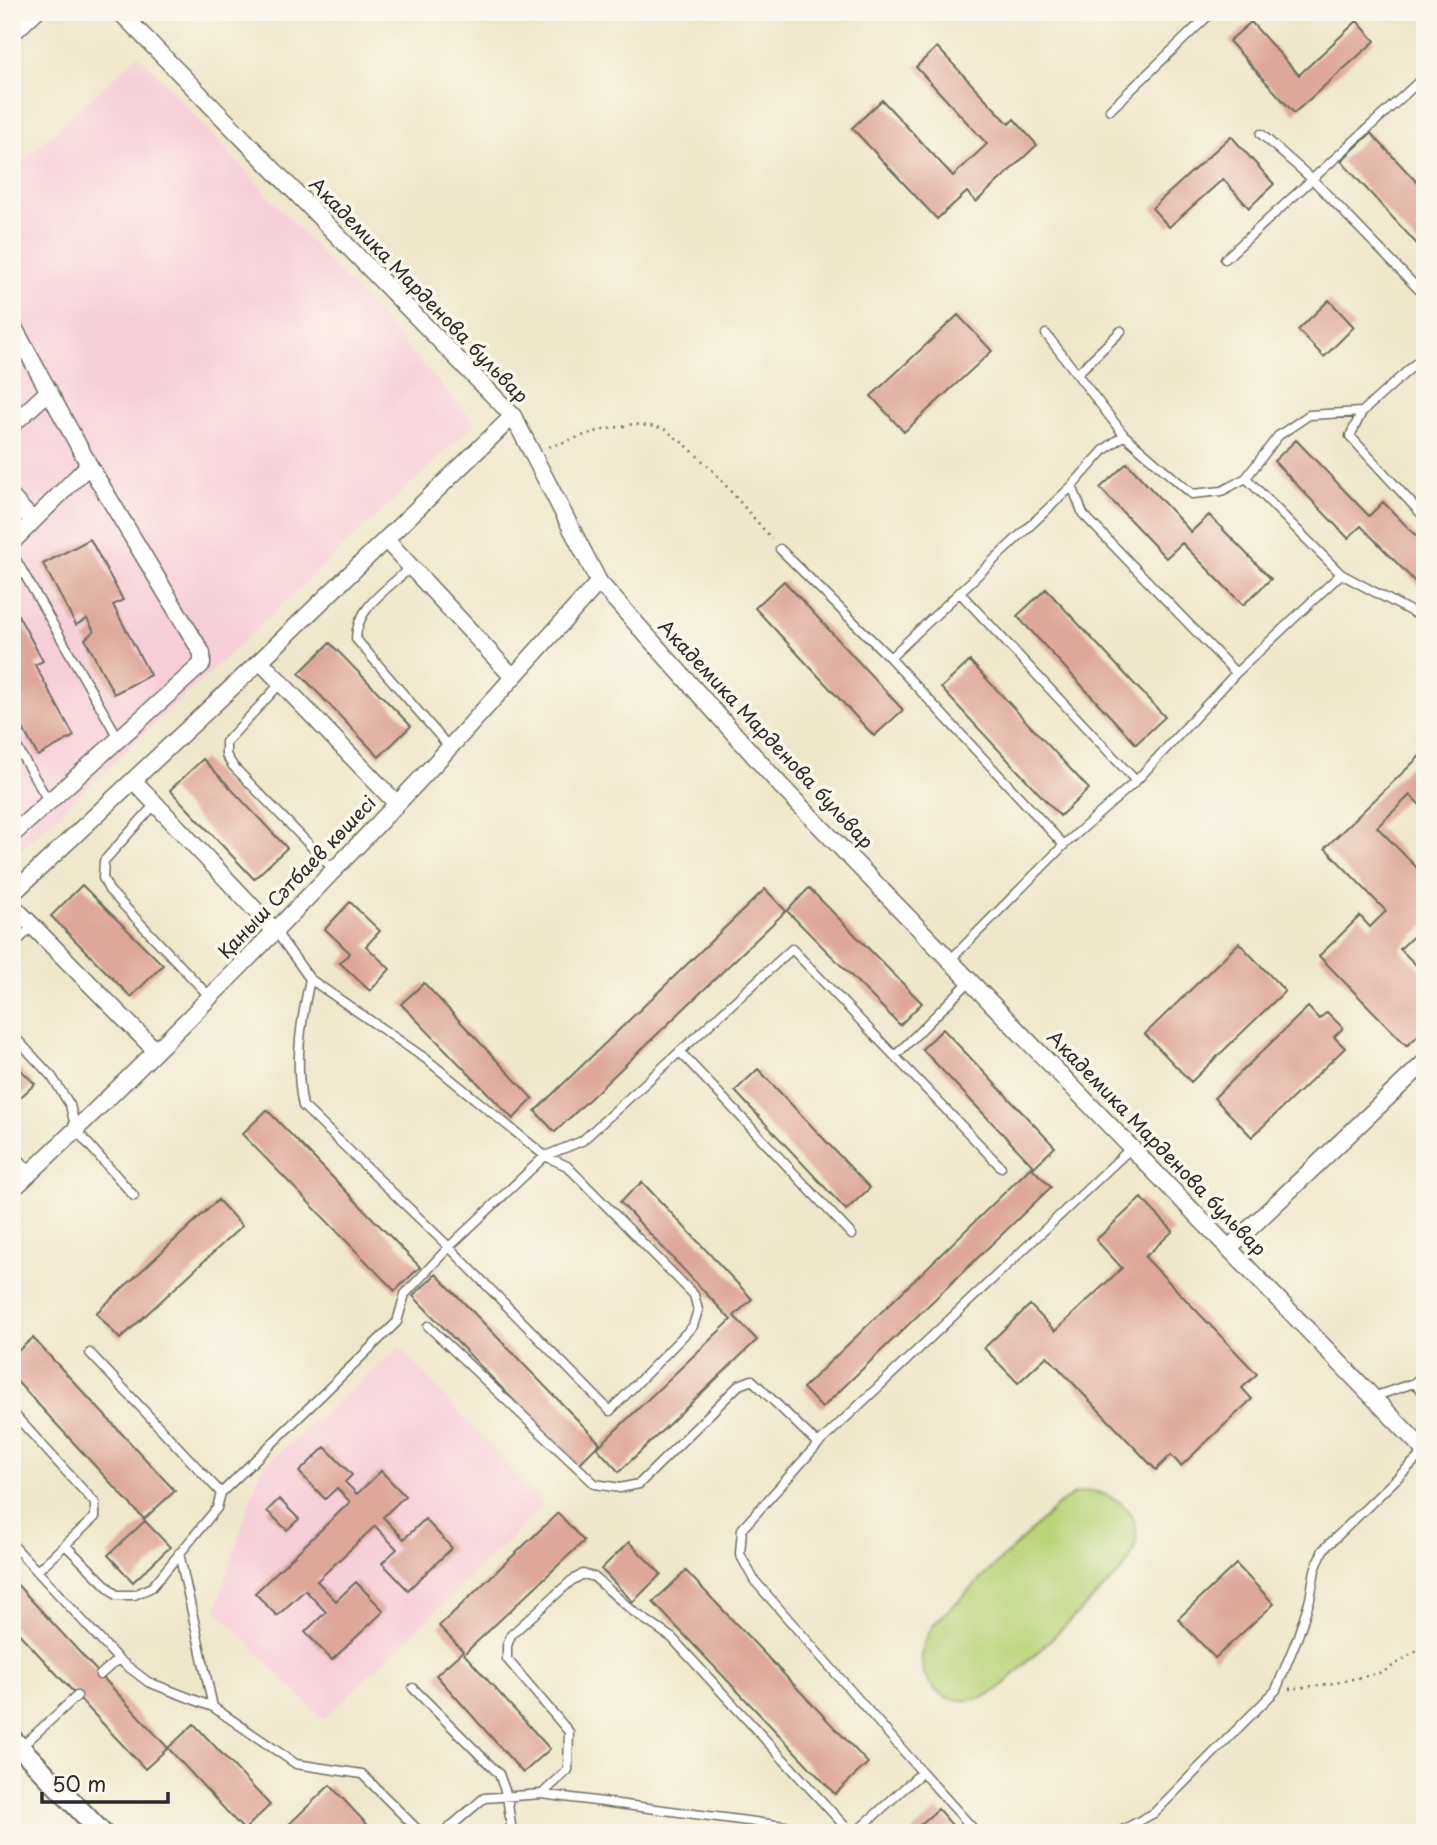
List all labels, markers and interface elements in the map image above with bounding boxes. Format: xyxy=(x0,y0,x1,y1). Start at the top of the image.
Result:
street label: Академика Марденова бульвар xyxy=(304,170,536,409)
street label: Академика Марденова бульвар xyxy=(653,612,881,854)
street label: Қаныш Сәтбаев көшесі xyxy=(211,789,382,964)
street label: Академика Марденова бульвар xyxy=(1042,1023,1274,1262)
scale bar xyxy=(42,1761,168,1805)
text: 50 m xyxy=(52,1767,106,1799)

